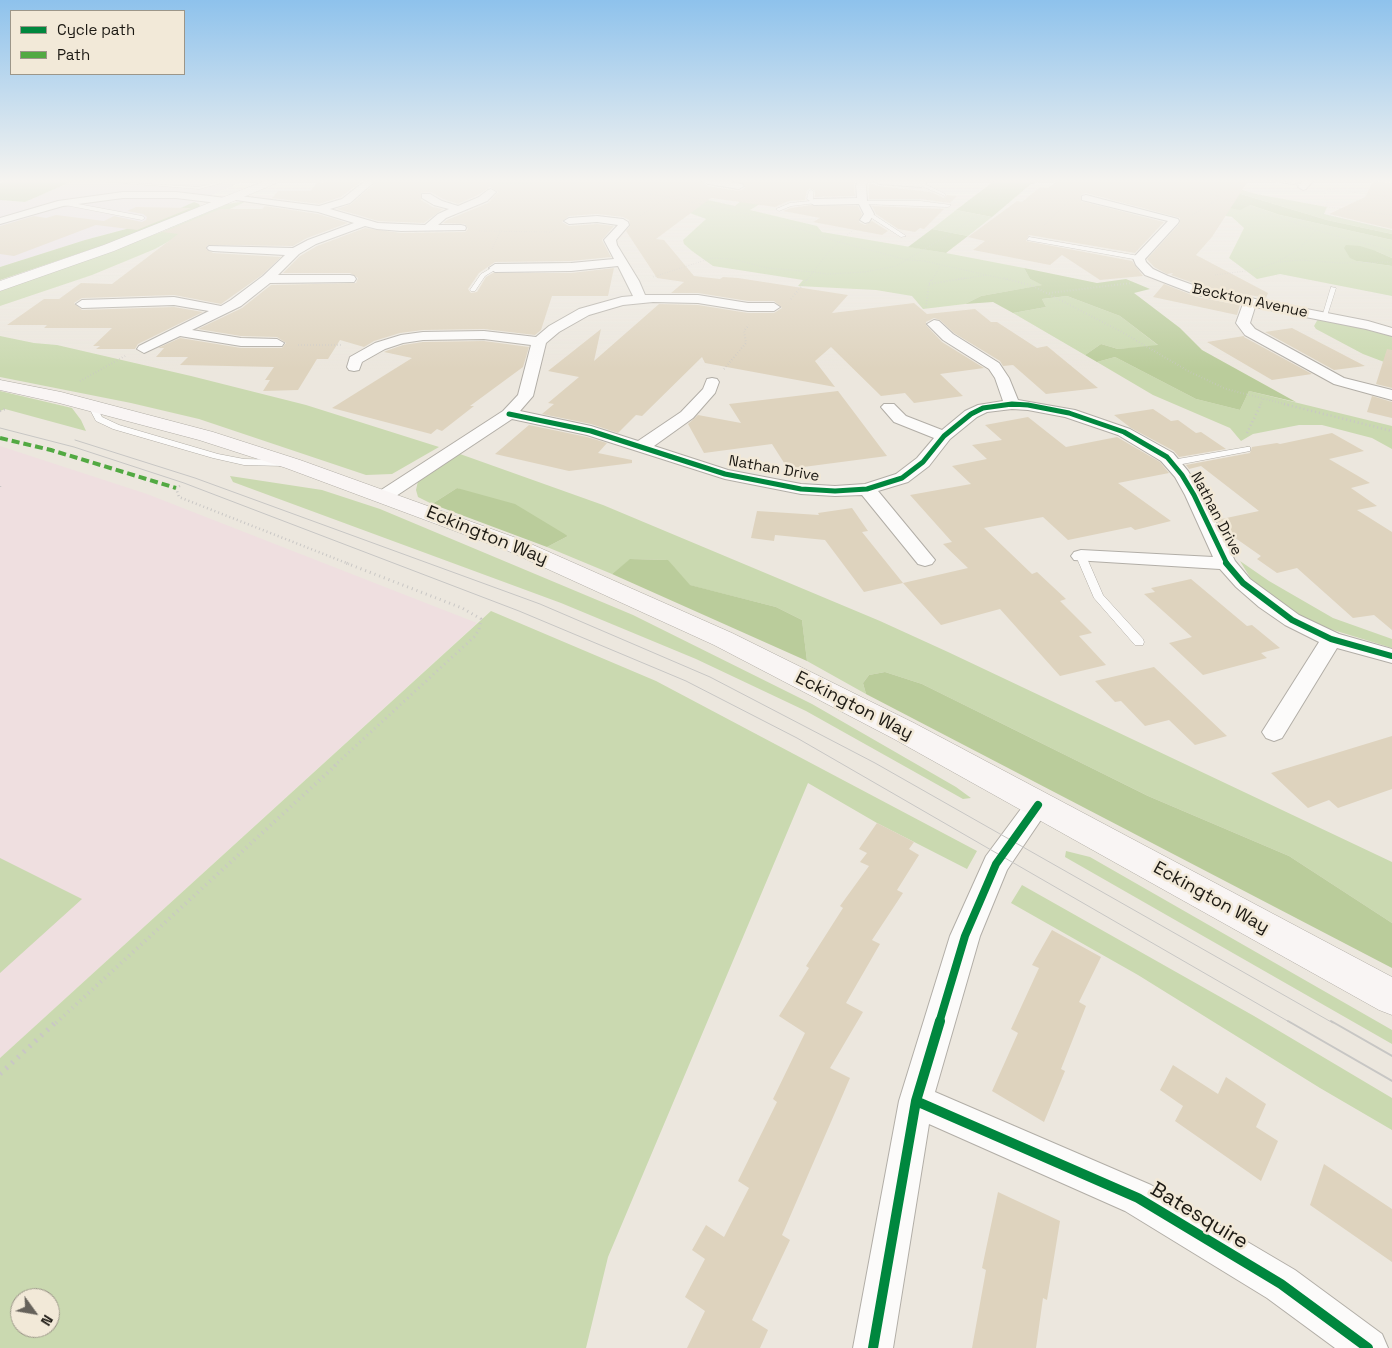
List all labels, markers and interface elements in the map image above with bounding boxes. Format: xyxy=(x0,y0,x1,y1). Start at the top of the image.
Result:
legend xyxy=(10,10,185,75)
text: Cycle path xyxy=(57,20,135,39)
text: Path xyxy=(57,45,90,64)
street label: Beckton Avenue xyxy=(1191,280,1309,322)
street label: Nathan Drive xyxy=(727,452,821,486)
street label: Nathan Drive xyxy=(1187,469,1245,559)
street label: Eckington Way xyxy=(423,502,551,570)
street label: Eckington Way xyxy=(792,667,916,745)
street label: Eckington Way xyxy=(1149,857,1273,939)
street label: Batesquire xyxy=(1146,1177,1252,1255)
north arrow xyxy=(10,1288,60,1338)
text: N xyxy=(37,1312,57,1329)

